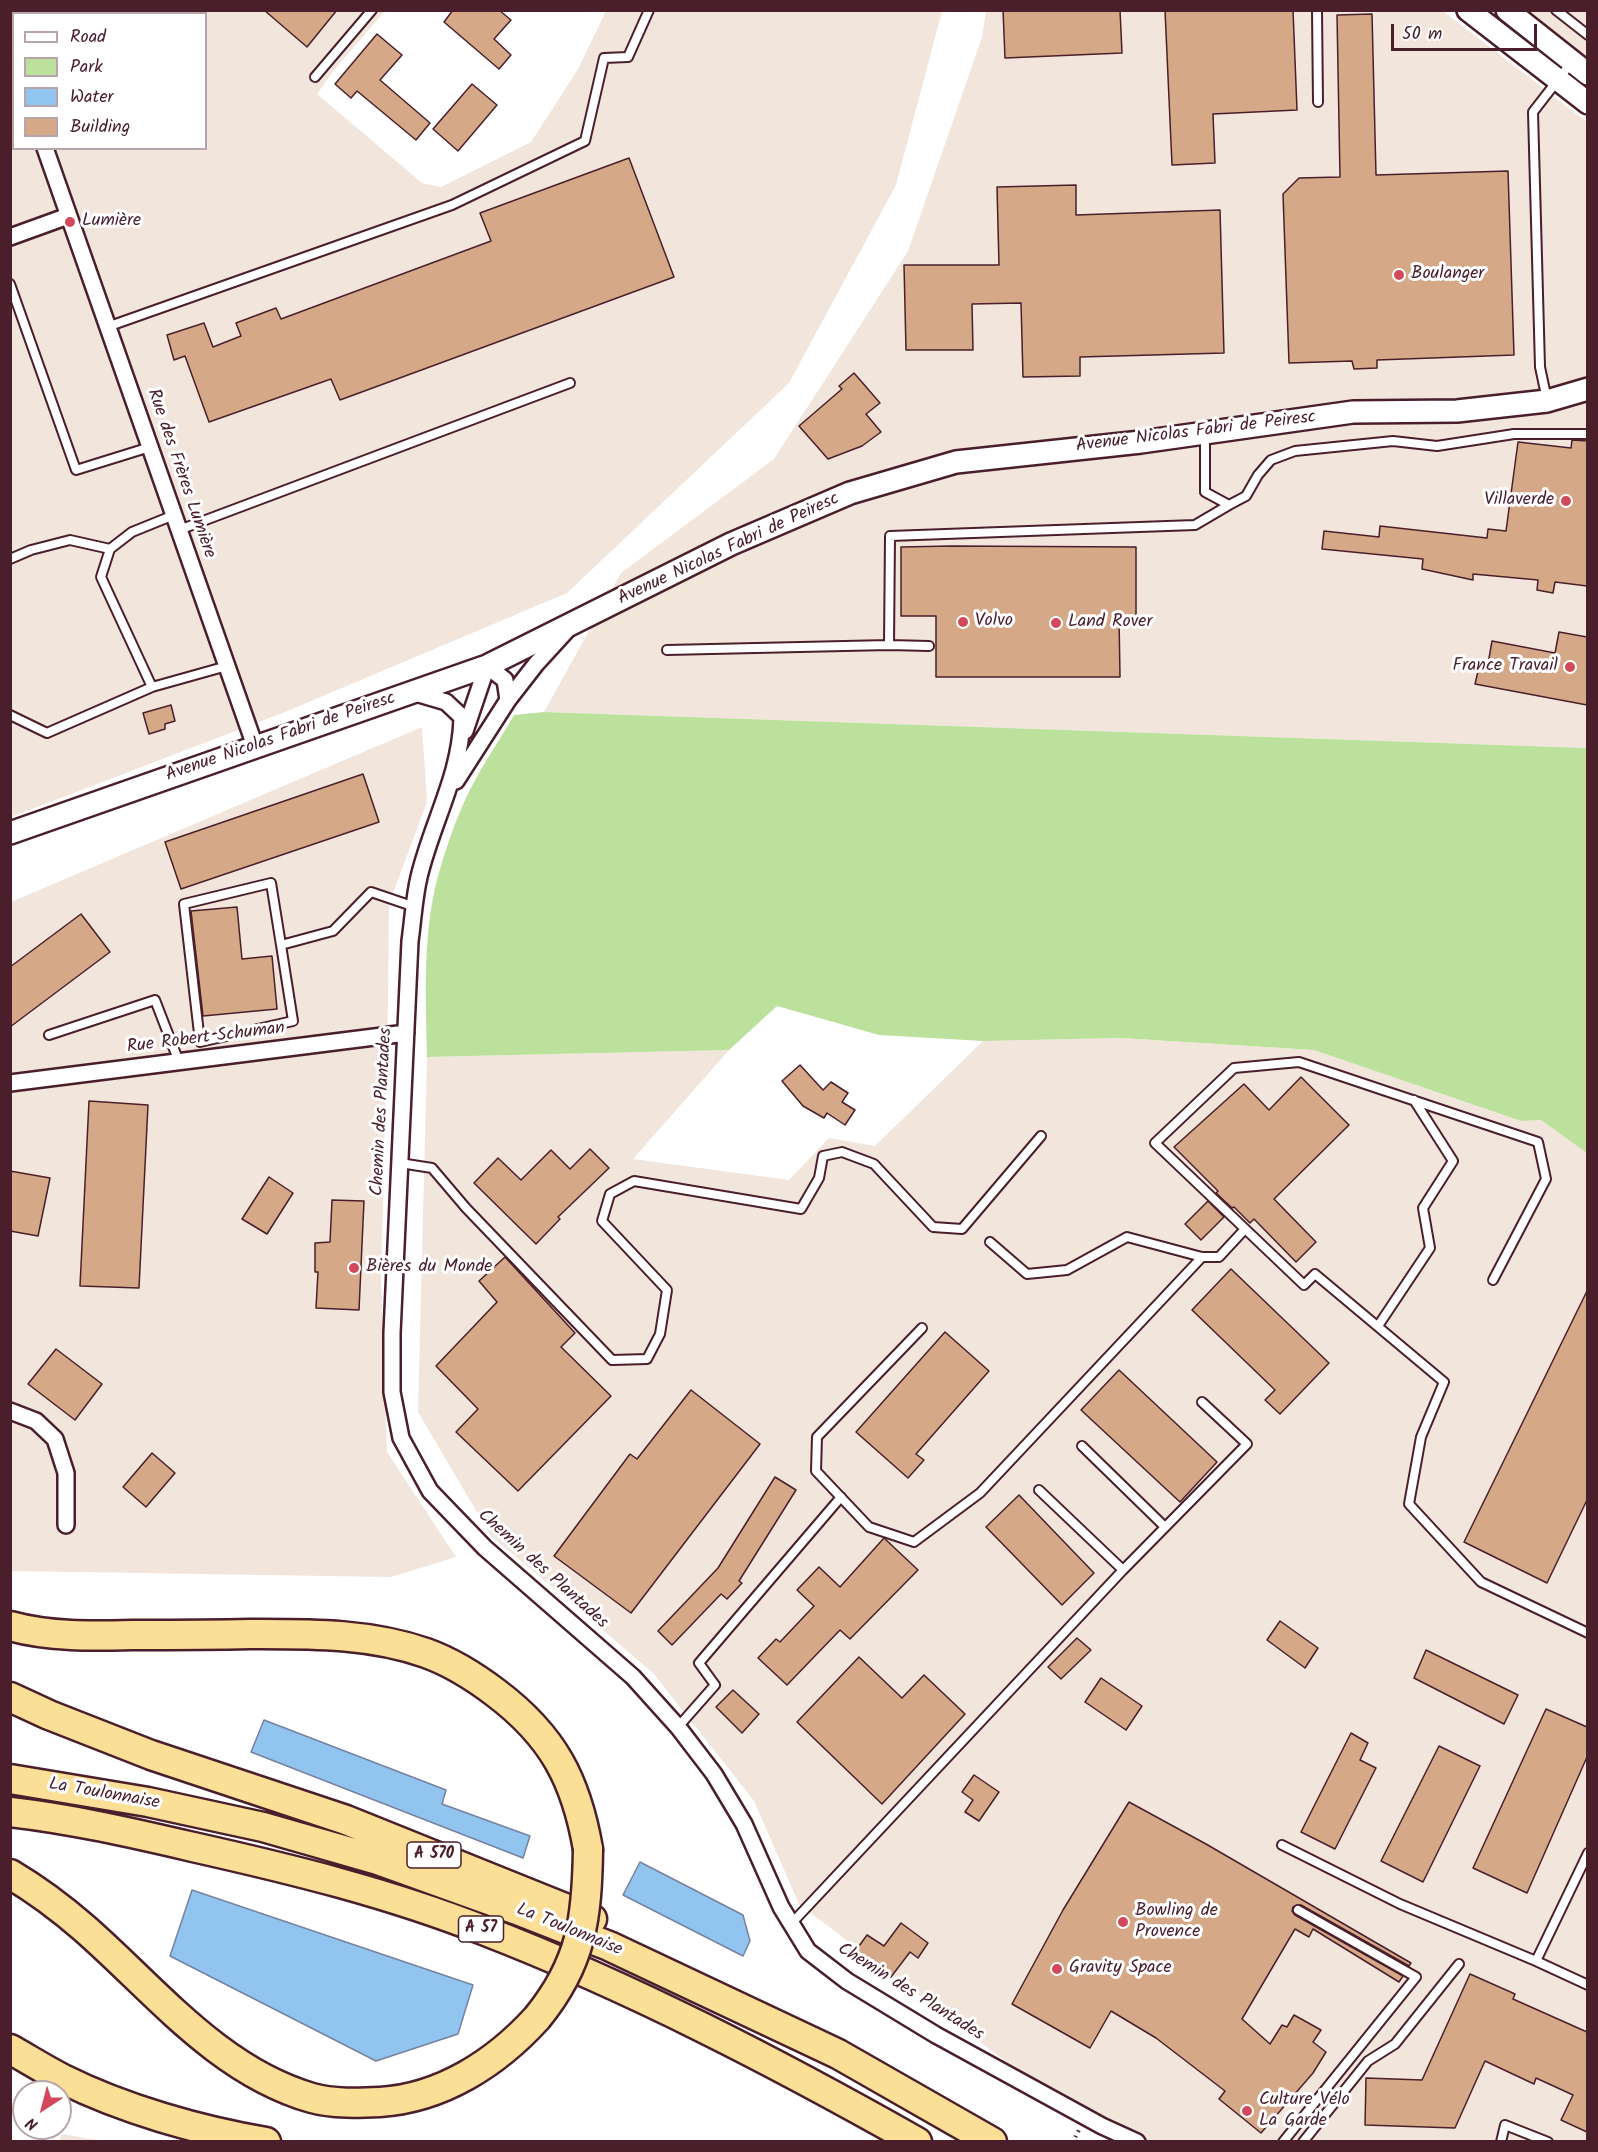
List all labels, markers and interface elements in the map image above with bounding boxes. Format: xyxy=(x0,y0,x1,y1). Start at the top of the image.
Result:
legend xyxy=(12,12,207,150)
scale bar xyxy=(1394,12,1540,50)
text: 50 m xyxy=(1402,20,1442,49)
text: Road xyxy=(70,23,106,52)
text: Park xyxy=(70,53,103,82)
text: Water xyxy=(70,83,114,112)
text: Building xyxy=(70,113,130,142)
place label: Lumière xyxy=(82,211,141,233)
marker: Lumière xyxy=(63,215,77,229)
place label: Boulanger xyxy=(1411,264,1484,286)
marker: Boulanger xyxy=(1392,268,1406,282)
street label: Rue des Frères Lumière xyxy=(141,386,219,562)
street label: Avenue Nicolas Fabri de Peiresc xyxy=(1075,408,1317,458)
street label: Avenue Nicolas Fabri de Peiresc xyxy=(615,489,843,611)
place label: Villaverde xyxy=(1484,490,1554,512)
marker: Villaverde xyxy=(1559,494,1573,508)
place label: Volvo xyxy=(975,611,1013,633)
place label: Land Rover xyxy=(1068,612,1152,634)
marker: Volvo xyxy=(956,615,970,629)
marker: Land Rover xyxy=(1049,616,1063,630)
place label: France Travail xyxy=(1453,656,1558,678)
marker: France Travail xyxy=(1563,660,1577,674)
street label: Avenue Nicolas Fabri de Peiresc xyxy=(163,688,399,788)
street label: Rue Robert Schuman xyxy=(126,1019,286,1059)
street label: Chemin des Plantades xyxy=(368,1027,398,1197)
place label: Bières du Monde xyxy=(366,1257,492,1279)
marker: Bières du Monde xyxy=(347,1261,361,1275)
street label: Chemin des Plantades xyxy=(472,1506,612,1634)
street label: La Toulonnaise xyxy=(47,1775,161,1815)
road number: A 570 xyxy=(407,1842,461,1868)
street label: La Toulonnaise xyxy=(513,1900,625,1962)
place label: Bowling de Provence xyxy=(1135,1901,1218,1944)
marker: Bowling de Provence xyxy=(1116,1915,1130,1929)
road number: A 57 xyxy=(458,1916,504,1942)
street label: Chemin des Plantades xyxy=(833,1939,987,2047)
place label: Gravity Space xyxy=(1069,1958,1172,1980)
marker: Gravity Space xyxy=(1050,1962,1064,1976)
north arrow xyxy=(12,2080,72,2140)
place label: Culture Vélo La Garde xyxy=(1259,2090,1350,2132)
marker: Culture Vélo La Garde xyxy=(1240,2104,1254,2118)
text: N xyxy=(21,2110,44,2136)

